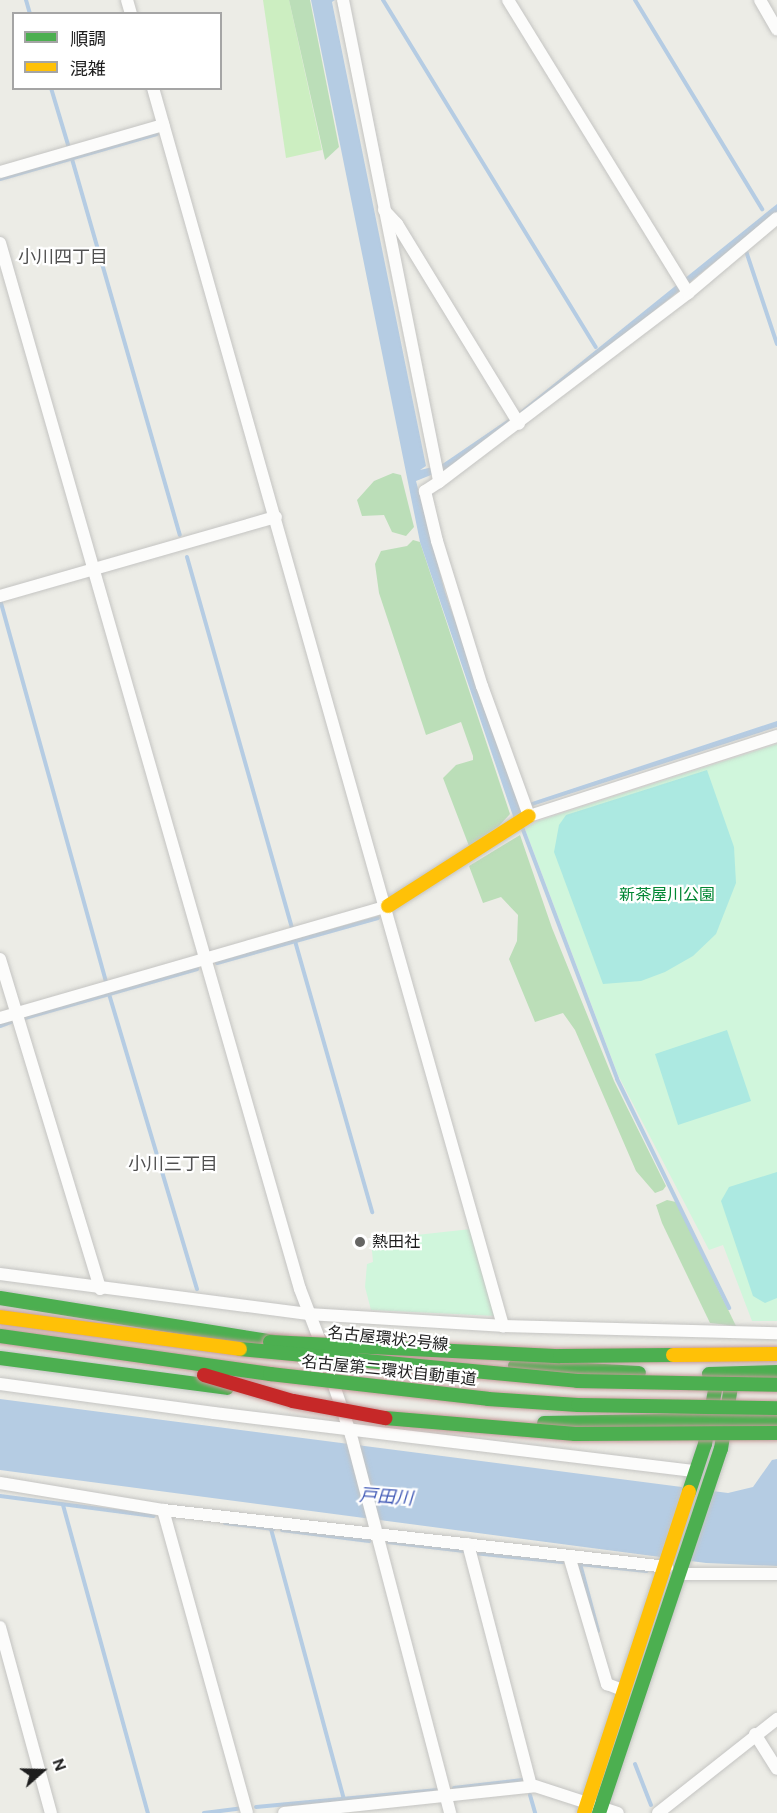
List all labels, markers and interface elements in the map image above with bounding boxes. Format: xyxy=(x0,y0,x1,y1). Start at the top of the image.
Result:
legend xyxy=(12,12,222,90)
text: 順調 xyxy=(70,27,106,51)
text: 混雑 xyxy=(70,57,106,81)
district label: 小川四丁目 xyxy=(18,246,108,268)
park label: 新茶屋川公園 xyxy=(619,885,715,905)
district label: 小川三丁目 xyxy=(128,1153,218,1175)
place label: 熱田社 xyxy=(372,1232,420,1252)
marker: 熱田社 xyxy=(353,1235,367,1249)
street label: 名古屋環状2号線 xyxy=(327,1323,449,1355)
street label: 名古屋第二環状自動車道 xyxy=(300,1352,478,1390)
water label: 戸田川 xyxy=(358,1484,414,1510)
north arrow xyxy=(12,1741,72,1801)
text: N xyxy=(48,1756,71,1774)

